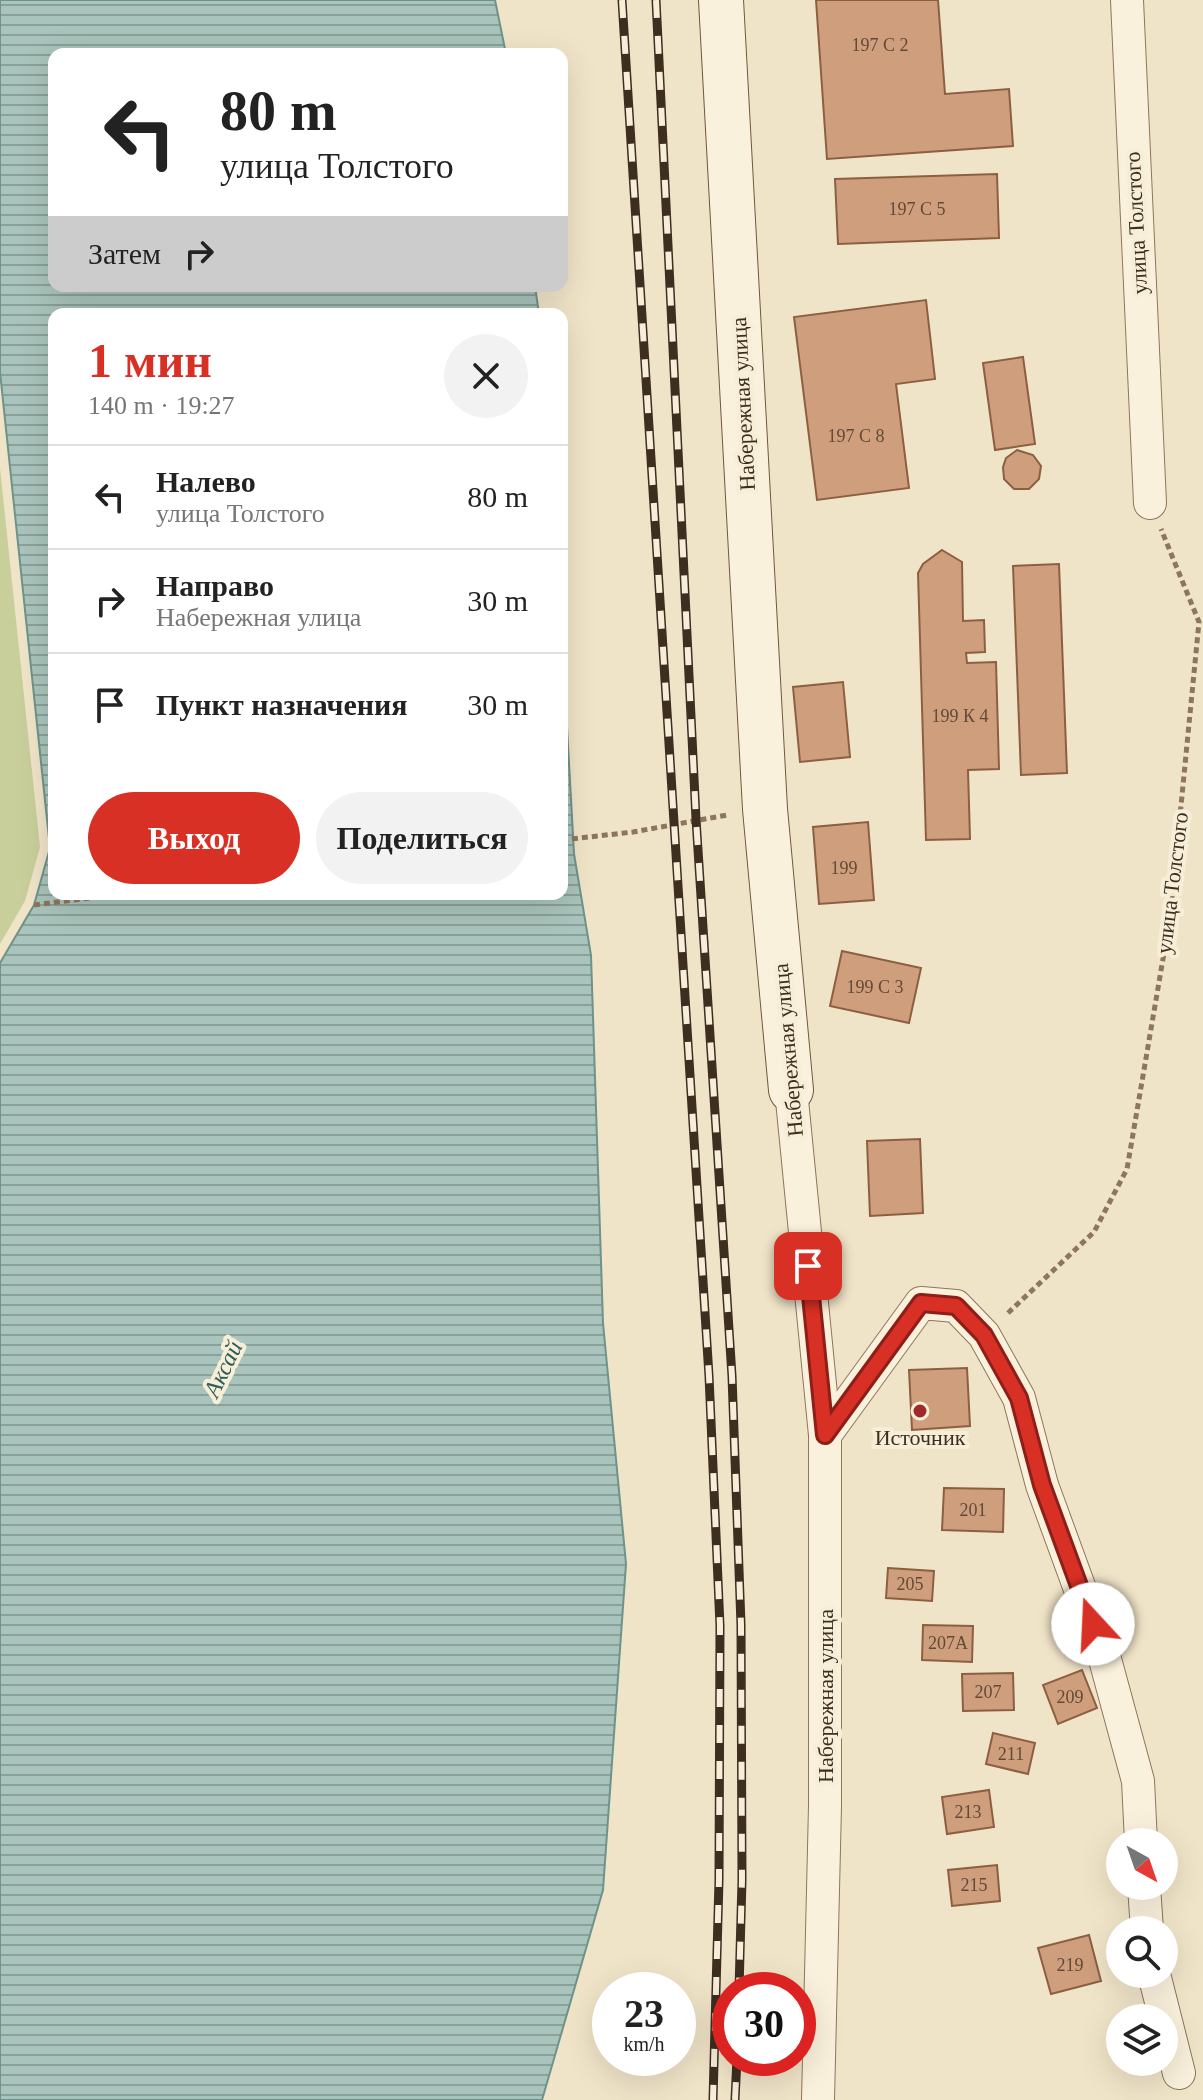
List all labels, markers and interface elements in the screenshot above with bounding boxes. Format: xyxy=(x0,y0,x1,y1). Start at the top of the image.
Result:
house number: 197 С 2 xyxy=(851,35,909,55)
icon: left xyxy=(88,80,192,184)
text: 80 m xyxy=(220,80,337,142)
text: улица Толстого xyxy=(220,146,454,186)
street label: улица Толстого xyxy=(1120,151,1152,295)
house number: 197 С 5 xyxy=(888,199,946,219)
icon: right xyxy=(177,232,221,276)
text: Затем xyxy=(88,237,161,270)
street label: Набережная улица xyxy=(726,316,760,491)
text: 1 мин xyxy=(88,334,212,387)
button: close xyxy=(444,334,528,418)
text: 140 m · 19:27 xyxy=(88,391,235,420)
house number: 197 С 8 xyxy=(827,426,885,446)
text: Налево xyxy=(156,465,256,498)
icon: left xyxy=(88,475,132,519)
text: 80 m xyxy=(467,480,528,513)
text: улица Толстого xyxy=(156,499,325,528)
text: Направо xyxy=(156,569,274,602)
icon: right xyxy=(88,579,132,623)
text: 30 m xyxy=(467,584,528,617)
text: Набережная улица xyxy=(156,603,361,632)
icon: arrive xyxy=(88,683,132,727)
text: Пункт назначения xyxy=(156,688,408,721)
text: 30 m xyxy=(467,688,528,721)
house number: 199 К 4 xyxy=(931,706,989,726)
button: Выход xyxy=(88,792,300,884)
button: Поделиться xyxy=(316,792,528,884)
street label: улица Толстого xyxy=(1151,811,1193,955)
house number: 199 xyxy=(831,858,858,878)
street label: Набережная улица xyxy=(768,962,808,1138)
house number: 199 С 3 xyxy=(846,977,904,997)
pin xyxy=(774,1232,842,1300)
icon: arrive xyxy=(786,1244,830,1288)
water label: Аксай xyxy=(198,1337,248,1403)
marker: Источник xyxy=(911,1402,929,1420)
place label: Источник xyxy=(875,1425,966,1450)
house number: 201 xyxy=(960,1500,987,1520)
house number: 205 xyxy=(897,1574,924,1594)
position arrow xyxy=(1051,1582,1135,1666)
street label: Набережная улица xyxy=(813,1609,838,1783)
house number: 207А xyxy=(928,1633,968,1653)
house number: 207 xyxy=(975,1682,1002,1702)
house number: 209 xyxy=(1057,1687,1084,1707)
house number: 211 xyxy=(998,1744,1024,1764)
house number: 213 xyxy=(955,1802,982,1822)
north arrow xyxy=(1106,1828,1178,1900)
map controls xyxy=(1106,1828,1178,2076)
house number: 215 xyxy=(961,1875,988,1895)
button: search xyxy=(1106,1916,1178,1988)
house number: 219 xyxy=(1057,1955,1084,1975)
speed limit sign: 30 xyxy=(712,1972,816,2076)
text: 23 xyxy=(624,1991,664,2036)
button: layers xyxy=(1106,2004,1178,2076)
text: km/h xyxy=(623,2033,665,2055)

